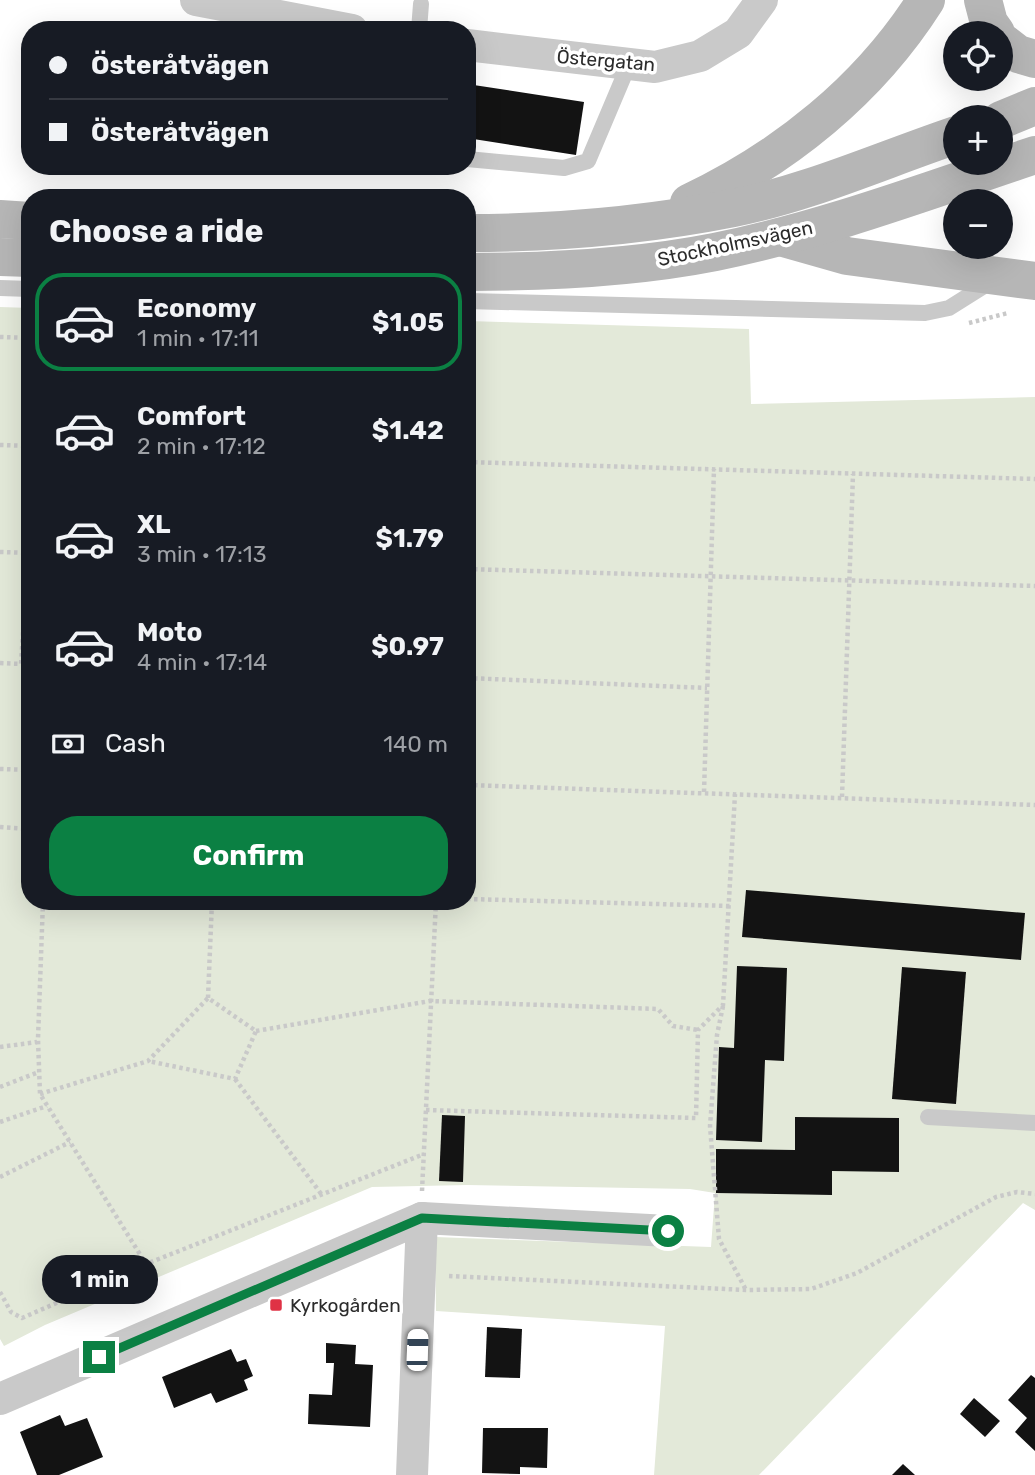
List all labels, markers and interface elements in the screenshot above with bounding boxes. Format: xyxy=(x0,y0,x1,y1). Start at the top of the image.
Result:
map controls xyxy=(943,21,1013,259)
button: locate xyxy=(943,21,1013,91)
street label: Östergatan xyxy=(556,45,656,76)
text: Österåtvägen xyxy=(91,50,269,81)
button: + xyxy=(943,105,1013,175)
text: Österåtvägen xyxy=(91,117,269,148)
button: − xyxy=(943,189,1013,259)
text: Choose a ride xyxy=(49,212,263,250)
street label: Stockholmsvägen xyxy=(655,216,815,271)
icon: car xyxy=(53,291,116,354)
text: Economy xyxy=(137,293,256,324)
text: $1.05 xyxy=(372,307,444,338)
text: 1 min · 17:11 xyxy=(137,324,259,352)
icon: car xyxy=(53,399,116,462)
text: Comfort xyxy=(137,401,246,432)
text: $1.42 xyxy=(372,415,444,446)
text: 2 min · 17:12 xyxy=(137,432,266,460)
icon: car xyxy=(53,507,116,570)
text: XL xyxy=(137,509,170,540)
text: $1.79 xyxy=(376,523,444,554)
text: 3 min · 17:13 xyxy=(137,540,266,568)
icon: car xyxy=(53,615,116,678)
text: Moto xyxy=(137,617,202,648)
text: $0.97 xyxy=(371,631,444,662)
text: 4 min · 17:14 xyxy=(137,648,267,676)
icon: cash xyxy=(49,725,87,763)
text: Cash xyxy=(105,728,166,759)
text: 140 m xyxy=(383,730,448,758)
button: Confirm xyxy=(49,816,448,896)
route start xyxy=(652,1215,684,1247)
callout: 1 min xyxy=(41,1256,157,1304)
text: 1 min xyxy=(71,1265,129,1293)
place label: Kyrkogården xyxy=(290,1294,401,1317)
marker: Kyrkogården xyxy=(268,1297,284,1313)
car xyxy=(406,1329,429,1371)
route end xyxy=(83,1341,115,1373)

